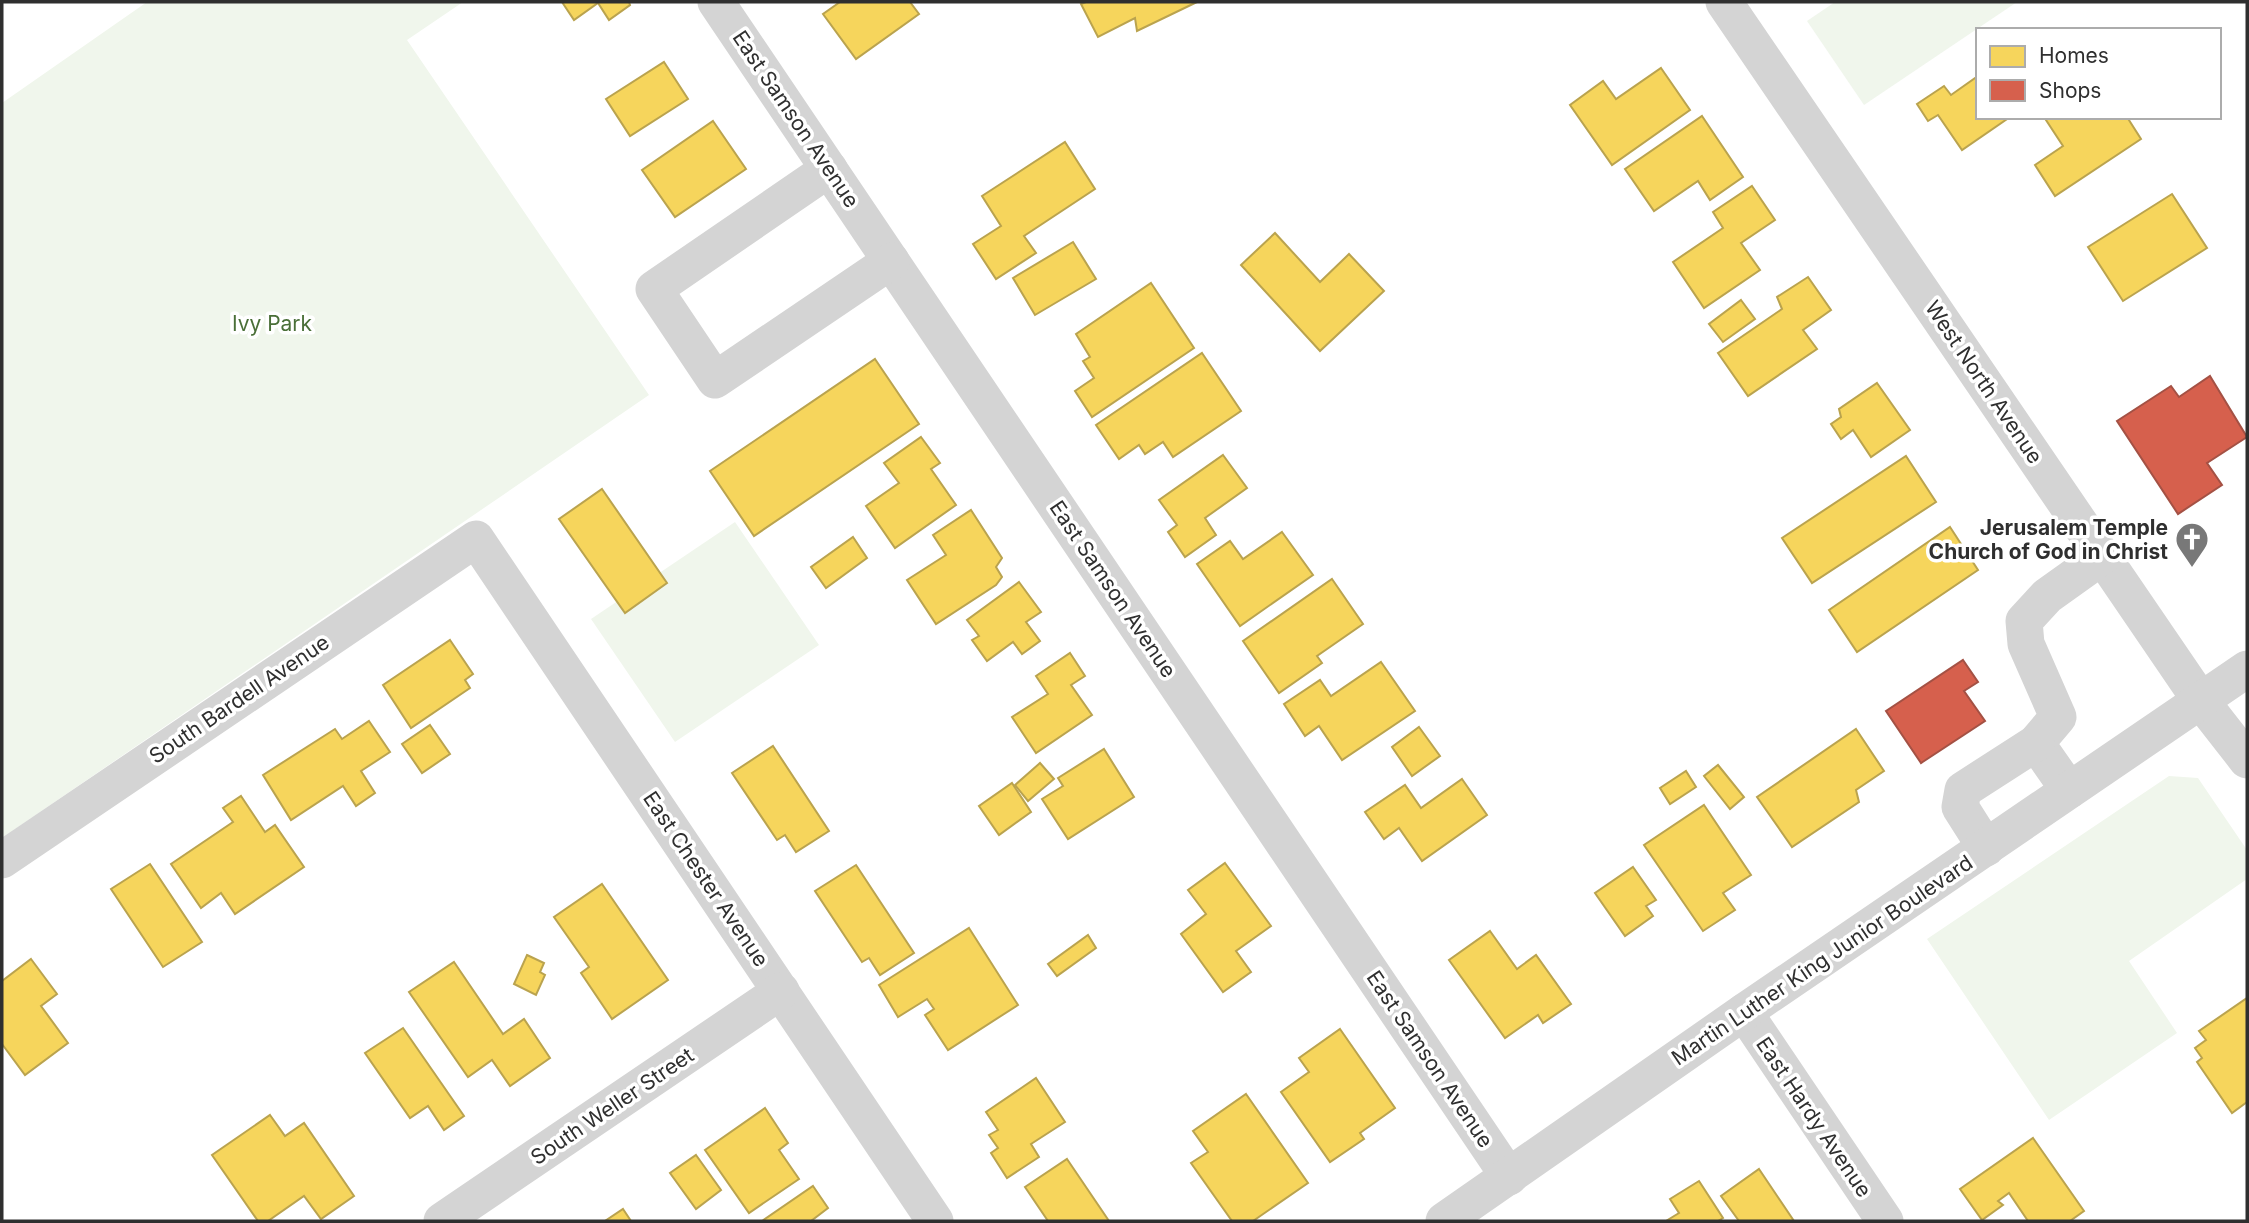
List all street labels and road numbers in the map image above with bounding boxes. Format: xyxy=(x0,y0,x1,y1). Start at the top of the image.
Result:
street label: East Samson Avenue xyxy=(728,26,864,212)
street label: West North Avenue xyxy=(1920,296,2048,468)
street label: East Samson Avenue xyxy=(1045,496,1181,682)
street label: South Bardell Avenue xyxy=(144,629,334,769)
street label: East Chester Avenue xyxy=(638,787,774,971)
street label: Martin Luther King Junior Boulevard xyxy=(1667,850,1977,1070)
street label: East Samson Avenue xyxy=(1362,966,1498,1152)
street label: East Hardy Avenue xyxy=(1751,1032,1877,1202)
street label: South Weller Street xyxy=(526,1042,698,1170)

